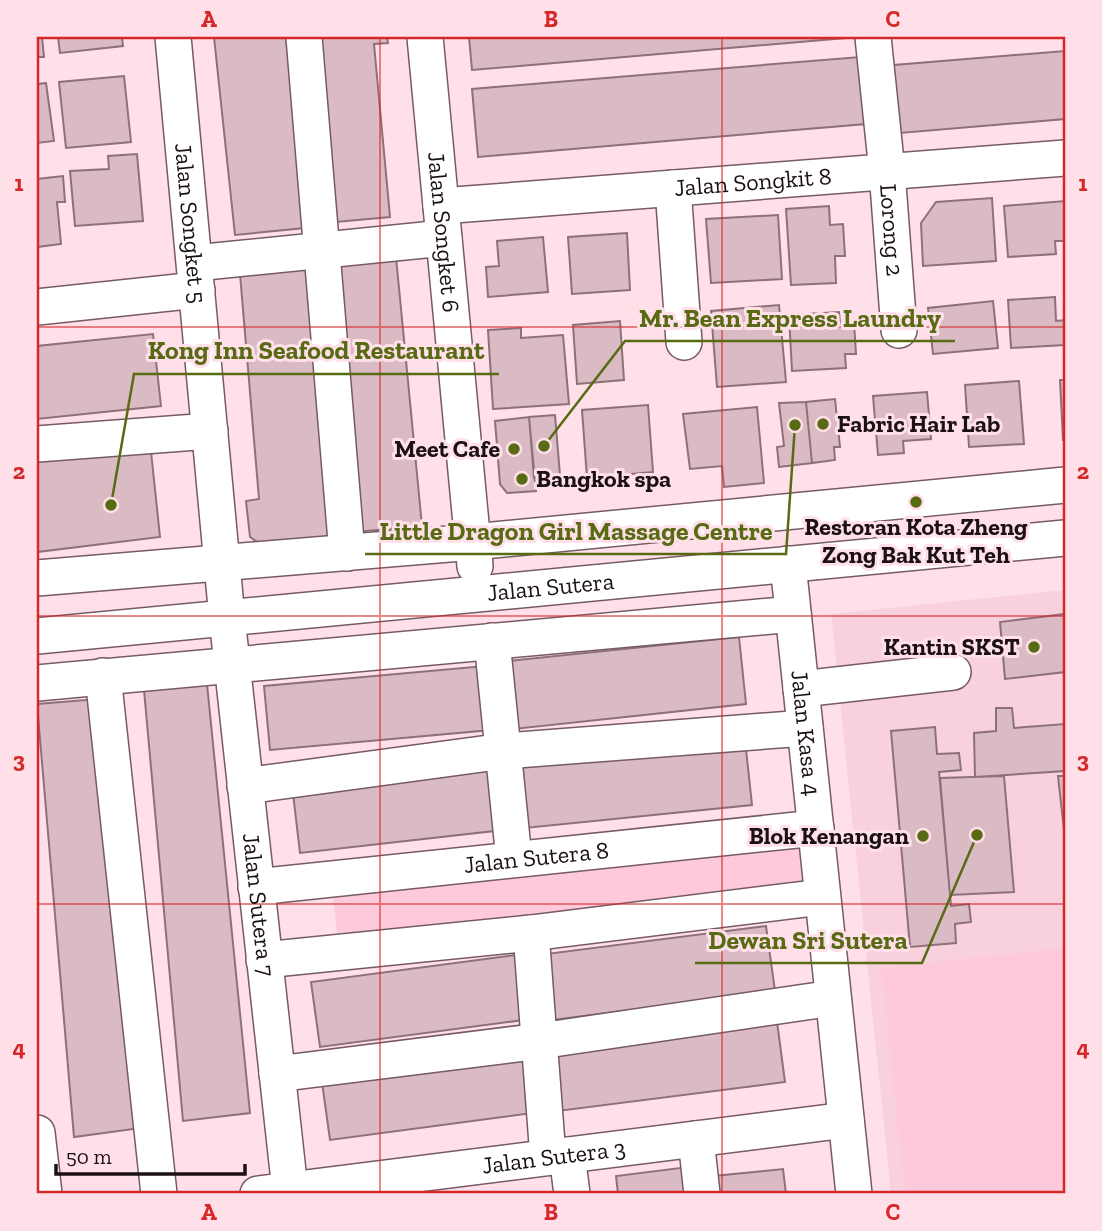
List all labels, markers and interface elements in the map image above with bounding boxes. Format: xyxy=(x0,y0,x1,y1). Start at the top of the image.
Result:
text: A xyxy=(201,5,217,33)
text: B xyxy=(544,5,558,33)
text: C xyxy=(886,5,900,33)
street label: Jalan Songket 5 xyxy=(169,142,213,305)
street label: Jalan Songket 6 xyxy=(422,150,466,314)
street label: Jalan Songkit 8 xyxy=(673,161,833,202)
text: 1 xyxy=(14,169,24,197)
text: 1 xyxy=(1078,169,1088,197)
street label: Lorong 2 xyxy=(874,183,910,277)
callout: Mr. Bean Express Laundry xyxy=(625,294,955,341)
text: Mr. Bean Express Laundry xyxy=(639,302,941,334)
callout: Kong Inn Seafood Restaurant xyxy=(134,327,499,374)
text: Kong Inn Seafood Restaurant xyxy=(148,334,485,366)
place label: Fabric Hair Lab xyxy=(837,409,1000,438)
marker: Fabric Hair Lab xyxy=(815,416,831,432)
place label: Meet Cafe xyxy=(394,434,500,463)
marker: Meet Cafe xyxy=(506,441,522,457)
text: 2 xyxy=(13,457,25,485)
text: 2 xyxy=(1077,457,1089,485)
place label: Bangkok spa xyxy=(536,464,671,493)
marker: Bangkok spa xyxy=(514,471,530,487)
marker: Restoran Kota Zheng Zong Bak Kut Teh xyxy=(908,494,924,510)
callout: Little Dragon Girl Massage Centre xyxy=(365,507,786,554)
place label: Restoran Kota Zheng Zong Bak Kut Teh xyxy=(804,512,1028,569)
text: Little Dragon Girl Massage Centre xyxy=(380,515,773,547)
street label: Jalan Sutera xyxy=(486,566,616,607)
place label: Kantin SKST xyxy=(883,632,1020,661)
marker: Kantin SKST xyxy=(1026,639,1042,655)
street label: Jalan Kasa 4 xyxy=(785,669,827,798)
text: 3 xyxy=(13,746,25,774)
text: 3 xyxy=(1077,746,1089,774)
place label: Blok Kenangan xyxy=(749,821,909,850)
marker: Blok Kenangan xyxy=(915,828,931,844)
street label: Jalan Sutera 7 xyxy=(237,832,281,978)
street label: Jalan Sutera 8 xyxy=(462,835,610,879)
callout: Dewan Sri Sutera xyxy=(695,916,922,963)
text: Dewan Sri Sutera xyxy=(708,924,908,956)
text: 4 xyxy=(12,1034,26,1062)
text: 4 xyxy=(1076,1034,1090,1062)
scale bar xyxy=(56,1133,245,1177)
street label: Jalan Sutera 3 xyxy=(480,1133,627,1180)
text: 50 m xyxy=(66,1144,112,1169)
text: A xyxy=(201,1198,217,1226)
text: B xyxy=(544,1198,558,1226)
text: C xyxy=(886,1198,900,1226)

